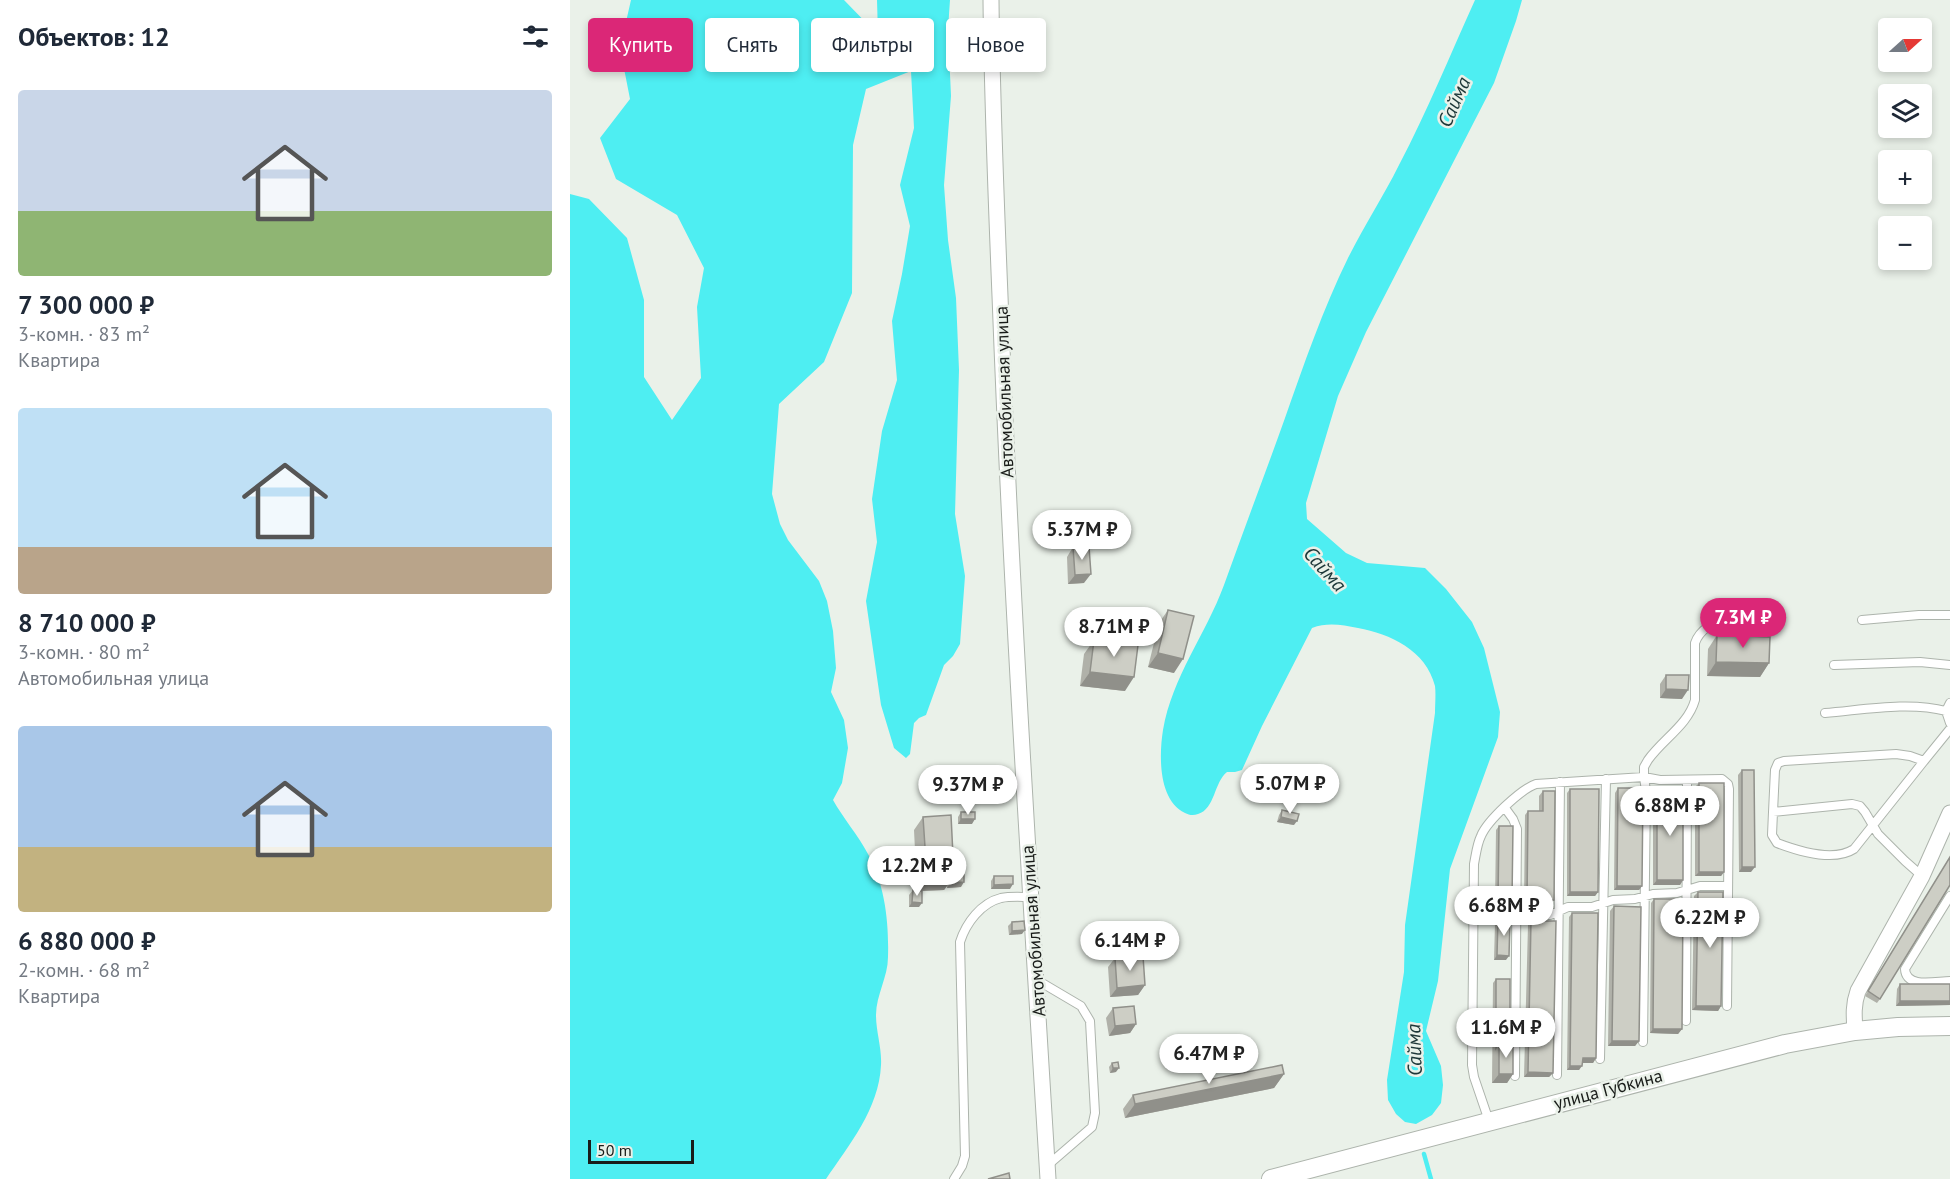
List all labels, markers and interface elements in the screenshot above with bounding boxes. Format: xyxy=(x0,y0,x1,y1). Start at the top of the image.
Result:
chip: Купить xyxy=(588,18,693,72)
chip: Снять xyxy=(705,18,799,72)
chip: Фильтры xyxy=(811,18,934,72)
chip: Новое xyxy=(946,18,1046,72)
north arrow xyxy=(1878,18,1932,72)
map controls xyxy=(1878,18,1932,270)
text: Объектов: 12 xyxy=(18,20,170,53)
icon: filters xyxy=(519,20,552,53)
water label: Сайма xyxy=(1431,73,1477,131)
button: layers xyxy=(1878,84,1932,138)
icon: home xyxy=(231,129,339,237)
button: + xyxy=(1878,150,1932,204)
button: − xyxy=(1878,216,1932,270)
text: 7 300 000 ₽ xyxy=(18,288,154,321)
street label: Автомобильная улица xyxy=(990,306,1018,478)
text: 3-комн. · 83 m² xyxy=(18,321,150,347)
text: Квартира xyxy=(18,347,100,373)
icon: home xyxy=(231,447,339,555)
pin: 5.37M ₽ xyxy=(1027,510,1137,561)
text: 5.37M ₽ xyxy=(1046,516,1118,542)
water label: Сайма xyxy=(1298,541,1352,597)
pin: 7.3M ₽ xyxy=(1694,598,1792,649)
text: 7.3M ₽ xyxy=(1714,604,1772,630)
text: 8 710 000 ₽ xyxy=(18,606,156,639)
pin: 8.71M ₽ xyxy=(1059,607,1169,658)
text: 8.71M ₽ xyxy=(1078,613,1150,639)
text: 3-комн. · 80 m² xyxy=(18,639,150,665)
text: Автомобильная улица xyxy=(18,665,209,691)
pin: 5.07M ₽ xyxy=(1235,764,1345,815)
icon: home xyxy=(231,765,339,873)
pin: 9.37M ₽ xyxy=(913,765,1023,816)
text: 5.07M ₽ xyxy=(1254,770,1326,796)
text: 9.37M ₽ xyxy=(932,771,1004,797)
pin: 6.88M ₽ xyxy=(1615,786,1725,837)
text: 6.88M ₽ xyxy=(1634,792,1706,818)
street label: Автомобильная улица xyxy=(1016,844,1050,1018)
pin: 12.2M ₽ xyxy=(862,846,972,897)
text: 12.2M ₽ xyxy=(881,852,953,878)
pin: 6.68M ₽ xyxy=(1449,886,1559,937)
text: 6.68M ₽ xyxy=(1468,892,1540,918)
pin: 6.22M ₽ xyxy=(1655,898,1765,949)
text: 6.22M ₽ xyxy=(1674,904,1746,930)
pin: 6.14M ₽ xyxy=(1075,921,1185,972)
text: 6 880 000 ₽ xyxy=(18,924,156,957)
text: 6.14M ₽ xyxy=(1094,927,1166,953)
text: 2-комн. · 68 m² xyxy=(18,957,150,983)
text: Квартира xyxy=(18,983,100,1009)
pin: 11.6M ₽ xyxy=(1451,1008,1561,1059)
text: 11.6M ₽ xyxy=(1470,1014,1542,1040)
water label: Сайма xyxy=(1400,1023,1428,1077)
pin: 6.47M ₽ xyxy=(1154,1034,1264,1085)
text: 6.47M ₽ xyxy=(1173,1040,1245,1066)
street label: улица Губкина xyxy=(1551,1063,1665,1115)
scale bar xyxy=(588,1137,694,1164)
text: 50 m xyxy=(597,1140,632,1160)

